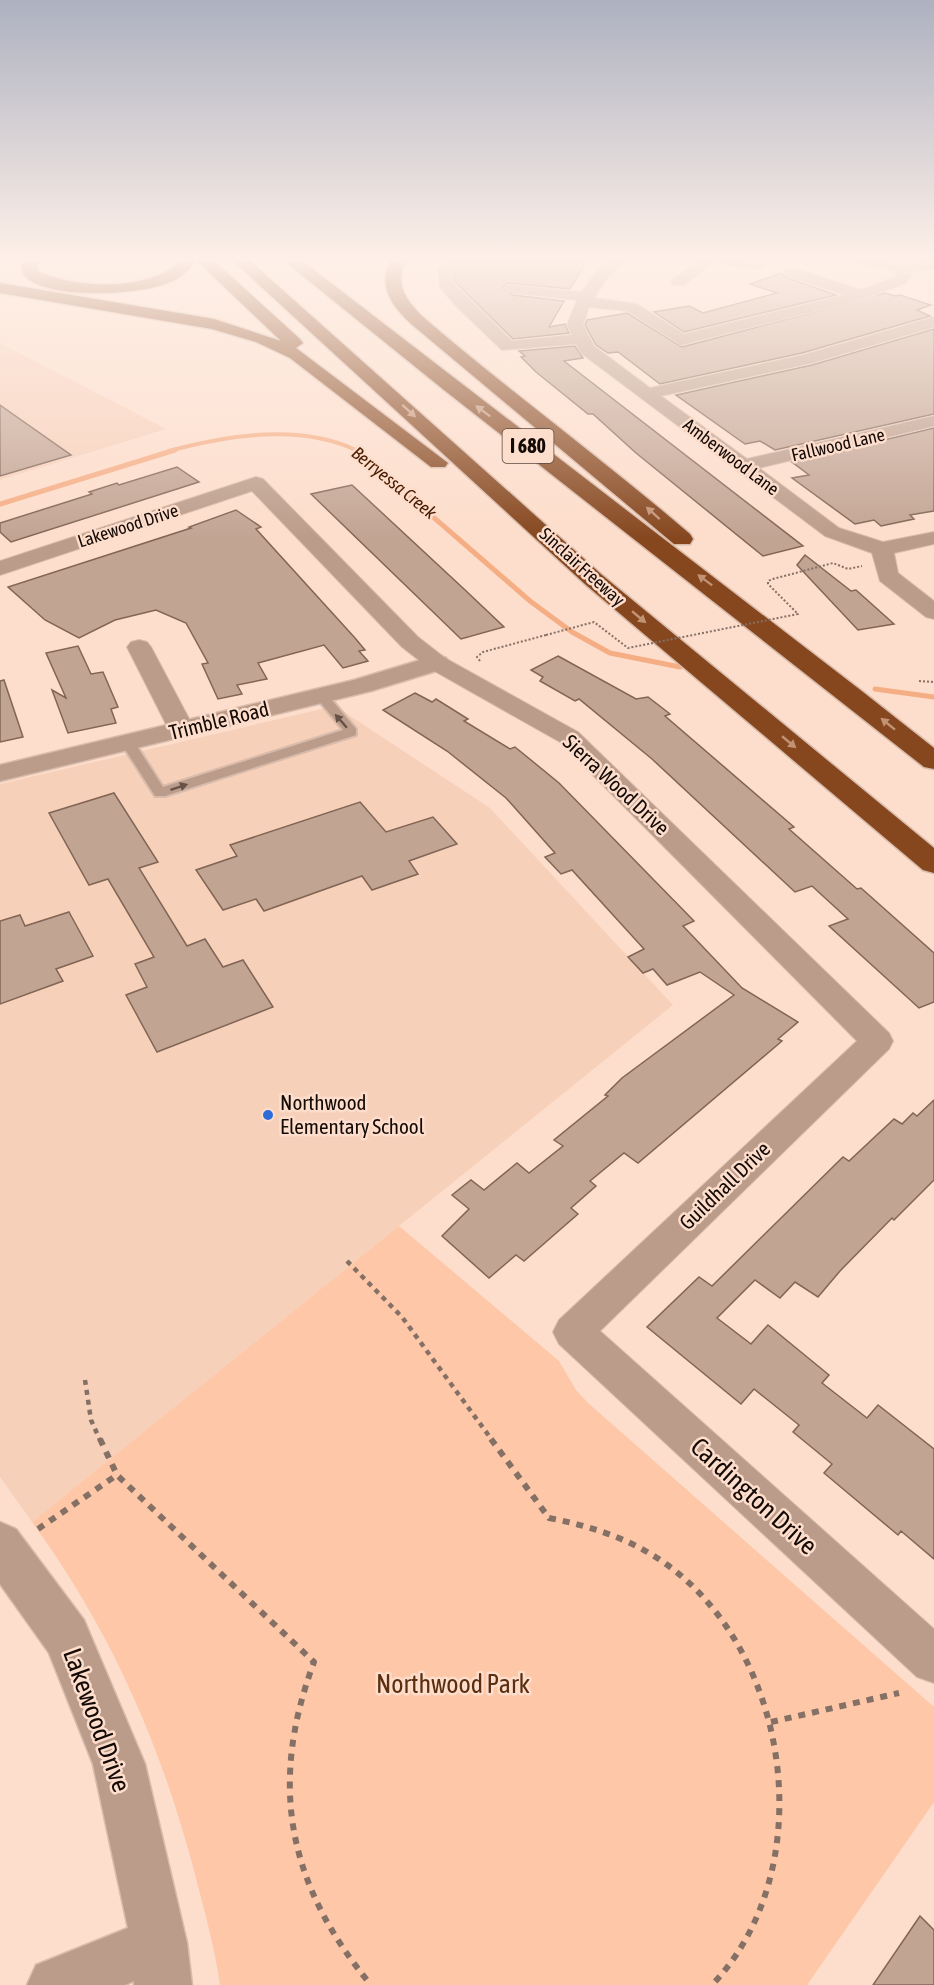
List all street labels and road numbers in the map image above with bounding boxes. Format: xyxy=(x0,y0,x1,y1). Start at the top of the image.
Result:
street label: Amberwood Lane xyxy=(679,414,783,499)
street label: Fallwood Lane xyxy=(789,424,887,465)
road number: I 680 xyxy=(502,429,554,463)
street label: Lakewood Drive xyxy=(75,499,181,552)
street label: Sinclair Freeway xyxy=(536,523,629,610)
street label: Trimble Road xyxy=(166,696,271,744)
street label: Sierra Wood Drive xyxy=(559,729,675,839)
street label: Guildhall Drive xyxy=(674,1136,774,1234)
street label: Cardington Drive xyxy=(685,1431,823,1561)
street label: Lakewood Drive xyxy=(57,1644,137,1796)

